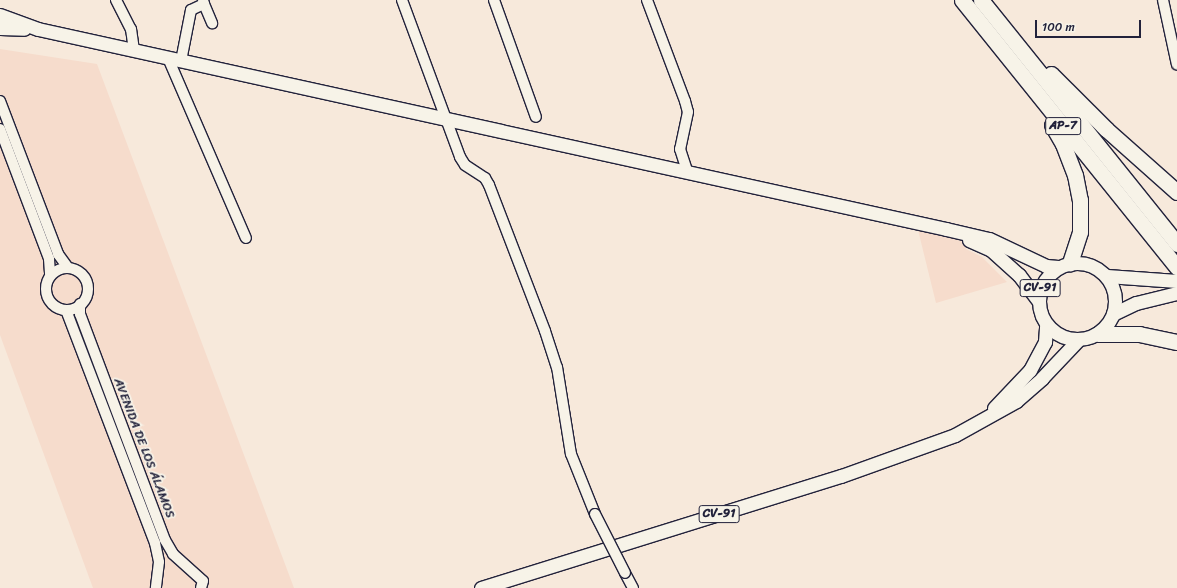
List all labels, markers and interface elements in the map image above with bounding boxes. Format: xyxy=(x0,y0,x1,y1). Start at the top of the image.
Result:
scale bar xyxy=(1037,12,1143,38)
text: 100 m xyxy=(1042,16,1075,38)
road number: AP-7 xyxy=(1045,116,1081,136)
road number: CV-91 xyxy=(1019,278,1061,298)
street label: AVENIDA DE LOS ÁLAMOS xyxy=(110,375,178,521)
road number: CV-91 xyxy=(698,504,740,524)

